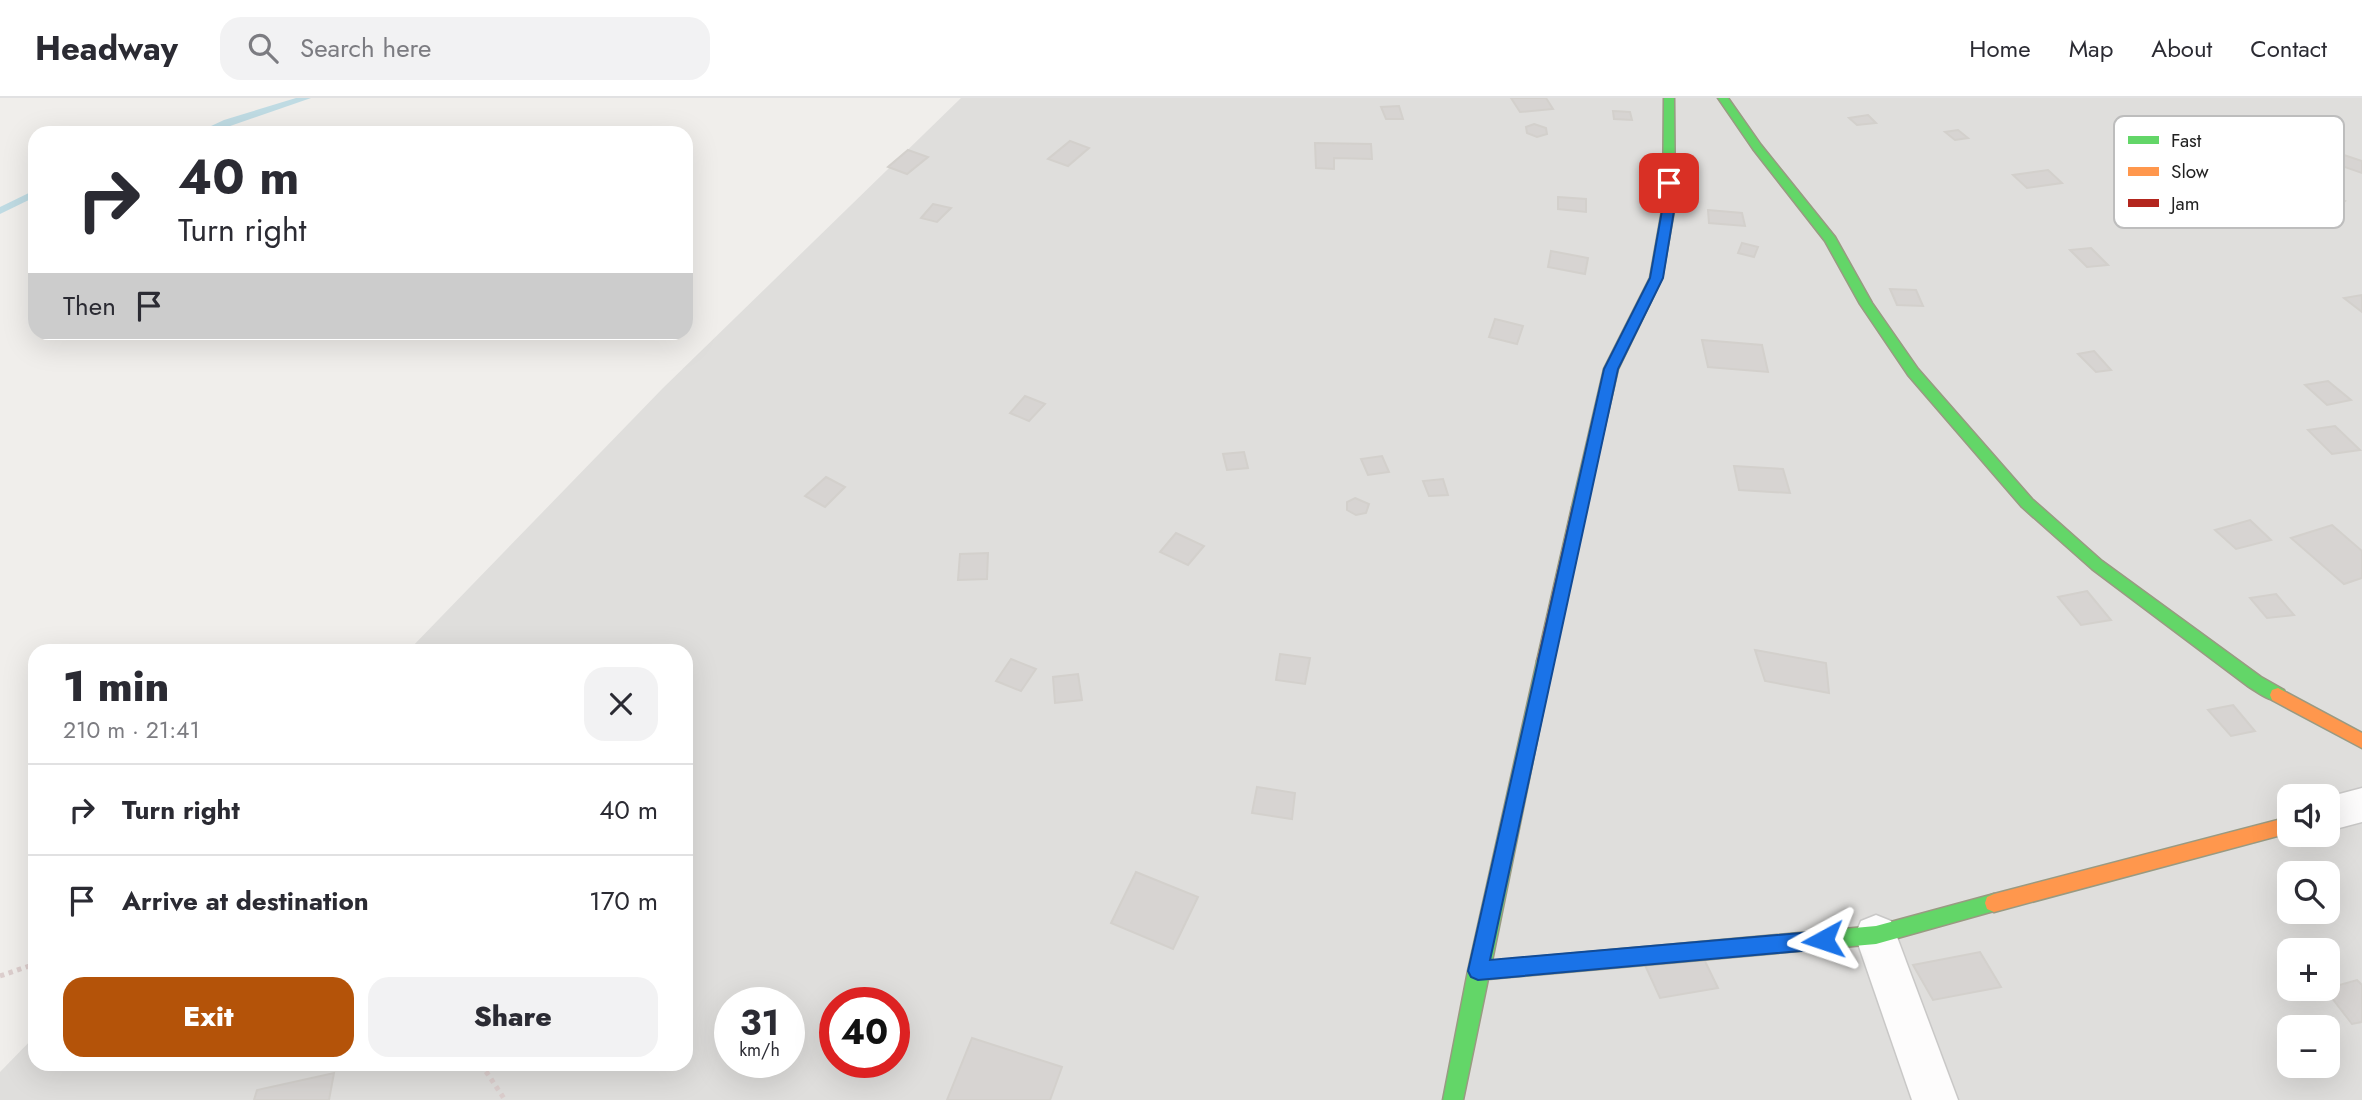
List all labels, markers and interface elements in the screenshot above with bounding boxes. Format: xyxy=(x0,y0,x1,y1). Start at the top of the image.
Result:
search box xyxy=(220,17,710,80)
text: Headway xyxy=(35,25,178,72)
icon: search xyxy=(244,29,282,67)
text: Search here xyxy=(300,29,431,67)
text: Home xyxy=(1969,31,2031,66)
text: Map xyxy=(2069,31,2113,66)
text: About xyxy=(2151,31,2212,66)
text: Contact xyxy=(2250,31,2327,66)
legend xyxy=(2114,116,2344,228)
text: Fast xyxy=(2171,127,2202,154)
text: 40 m xyxy=(178,142,300,212)
pin xyxy=(1639,153,1699,213)
icon: right xyxy=(63,154,154,245)
text: Slow xyxy=(2171,158,2209,185)
icon: arrive xyxy=(1650,164,1688,202)
text: Jam xyxy=(2168,190,2200,217)
text: Turn right xyxy=(178,207,307,253)
text: Then xyxy=(63,287,116,325)
icon: arrive xyxy=(130,287,168,325)
text: 1 min xyxy=(63,656,169,717)
button: close xyxy=(584,667,658,741)
text: 210 m · 21:41 xyxy=(63,713,200,747)
map controls xyxy=(2277,784,2340,1078)
button: sound xyxy=(2277,784,2340,847)
icon: right xyxy=(63,791,101,829)
text: Turn right xyxy=(122,791,240,829)
text: 40 m xyxy=(599,791,658,829)
button: search xyxy=(2277,861,2340,924)
icon: arrive xyxy=(63,882,101,920)
text: Arrive at destination xyxy=(122,882,369,920)
text: 170 m xyxy=(589,882,658,920)
position arrow xyxy=(1786,903,1860,977)
button: + xyxy=(2277,938,2340,1001)
button: Exit xyxy=(63,977,354,1057)
button: Share xyxy=(368,977,658,1057)
speed limit sign: 40 xyxy=(819,987,910,1078)
text: 31 xyxy=(740,998,779,1048)
button: − xyxy=(2277,1015,2340,1078)
text: km/h xyxy=(739,1037,780,1063)

